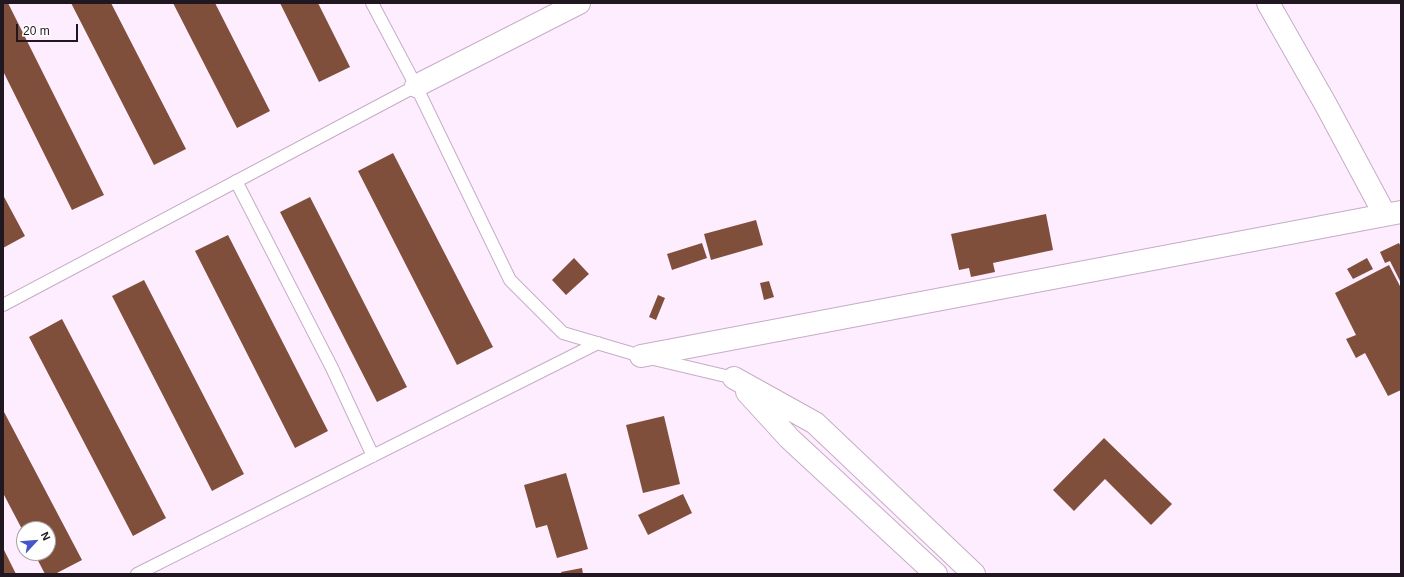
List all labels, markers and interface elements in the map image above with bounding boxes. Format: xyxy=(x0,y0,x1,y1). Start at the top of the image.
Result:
scale bar xyxy=(18,16,80,42)
text: 20 m xyxy=(23,24,50,38)
north arrow xyxy=(16,521,56,561)
text: N xyxy=(39,530,53,542)

